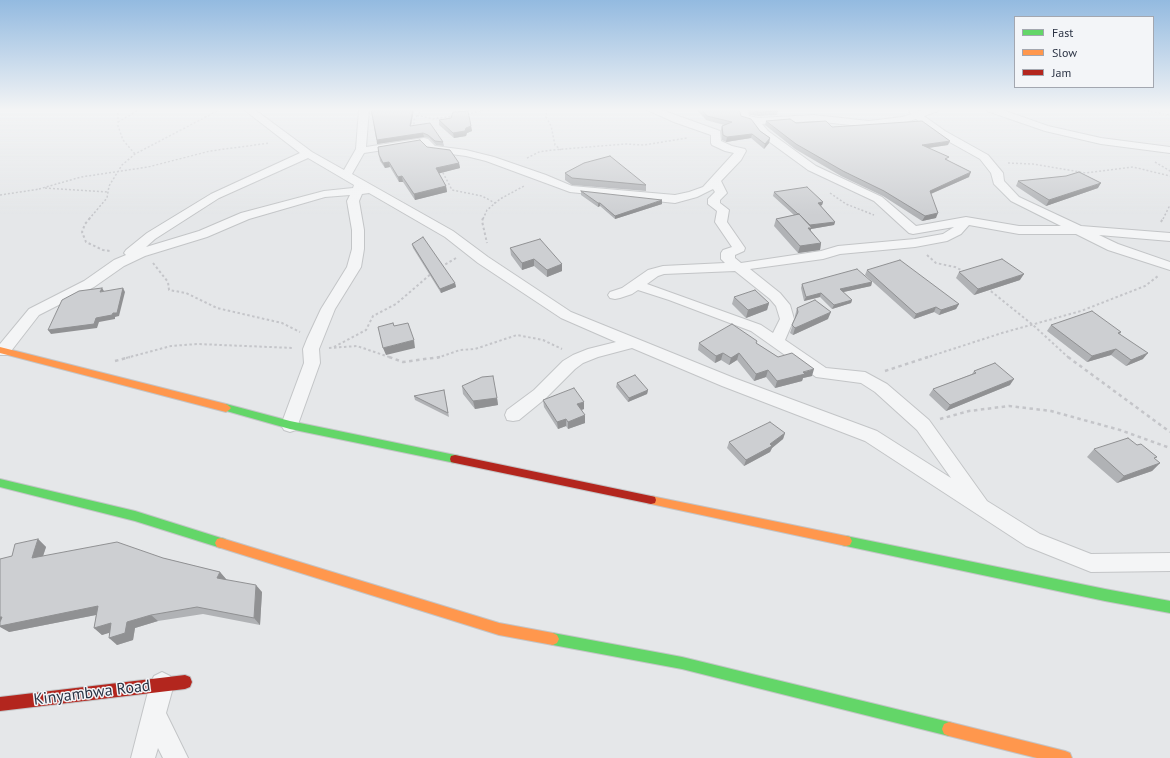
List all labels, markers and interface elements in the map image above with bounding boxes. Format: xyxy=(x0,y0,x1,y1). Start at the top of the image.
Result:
legend xyxy=(1014,16,1154,88)
text: Fast xyxy=(1052,25,1073,40)
text: Slow xyxy=(1052,45,1077,60)
text: Jam xyxy=(1052,65,1071,80)
street label: Kinyambwa Road xyxy=(33,676,151,710)

